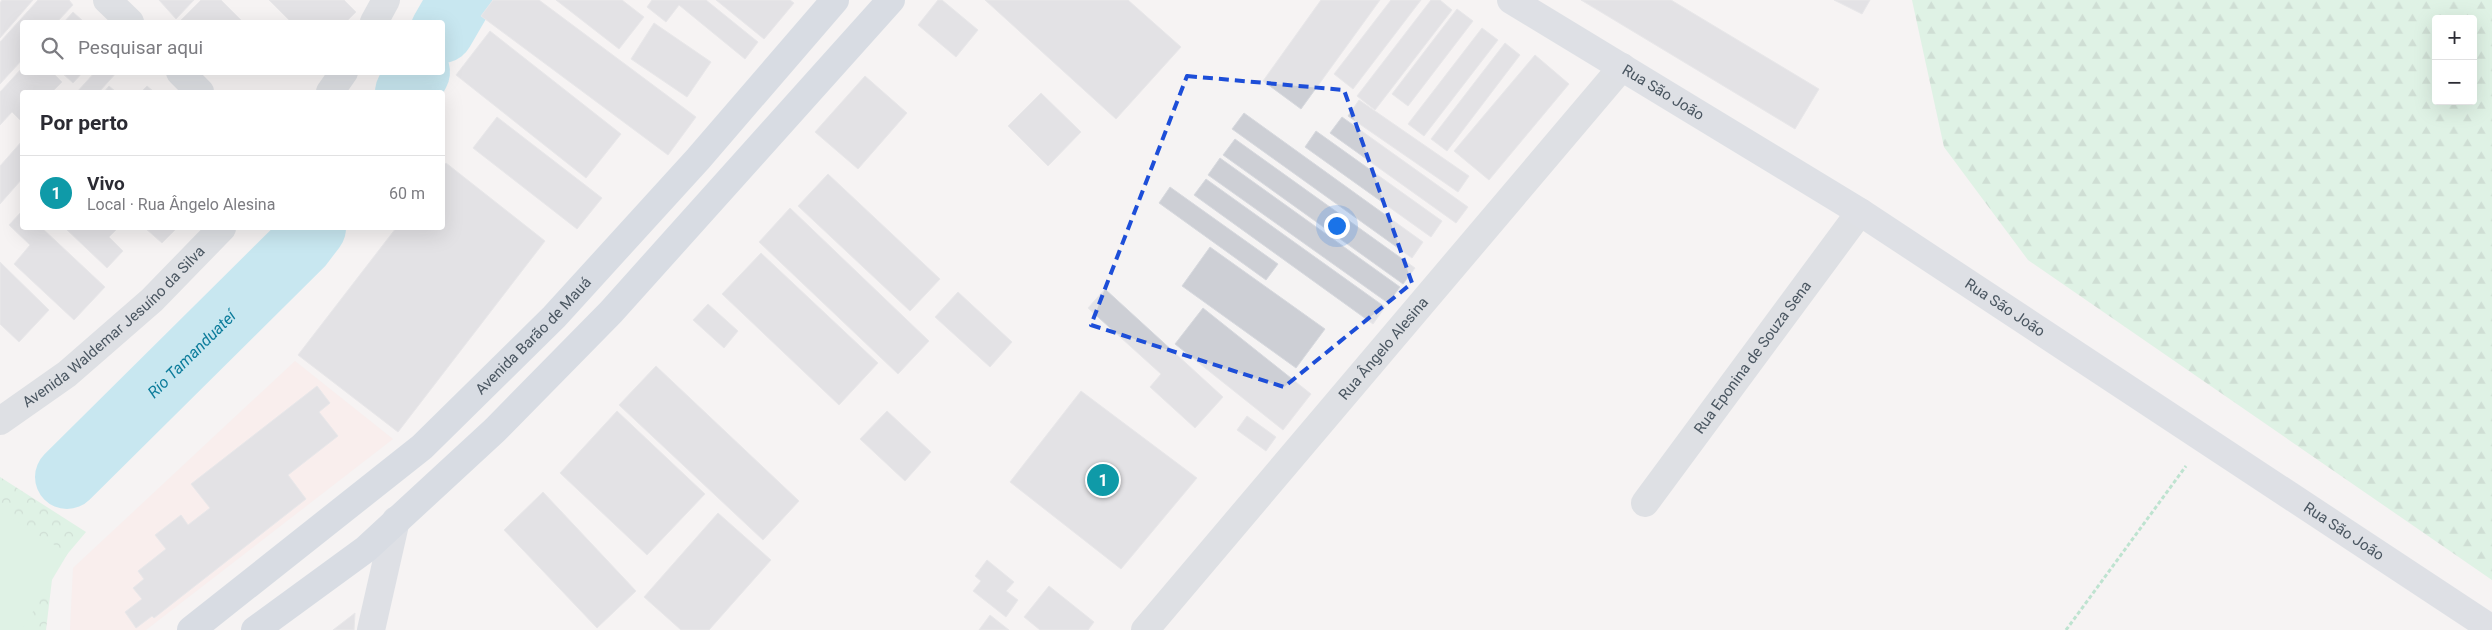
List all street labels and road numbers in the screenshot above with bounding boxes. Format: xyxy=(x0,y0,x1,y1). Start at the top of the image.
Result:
street label: Rua São João xyxy=(1619,61,1707,124)
street label: Avenida Waldemar Jesuíno da Silva xyxy=(19,242,209,411)
street label: Avenida Barão de Mauá xyxy=(472,273,595,398)
street label: Rua São João xyxy=(1961,275,2048,341)
street label: Rua Eponina de Souza Sena xyxy=(1690,277,1815,437)
street label: Rua Ângelo Alesina xyxy=(1335,293,1432,404)
street label: Rua São João xyxy=(2300,498,2387,564)

